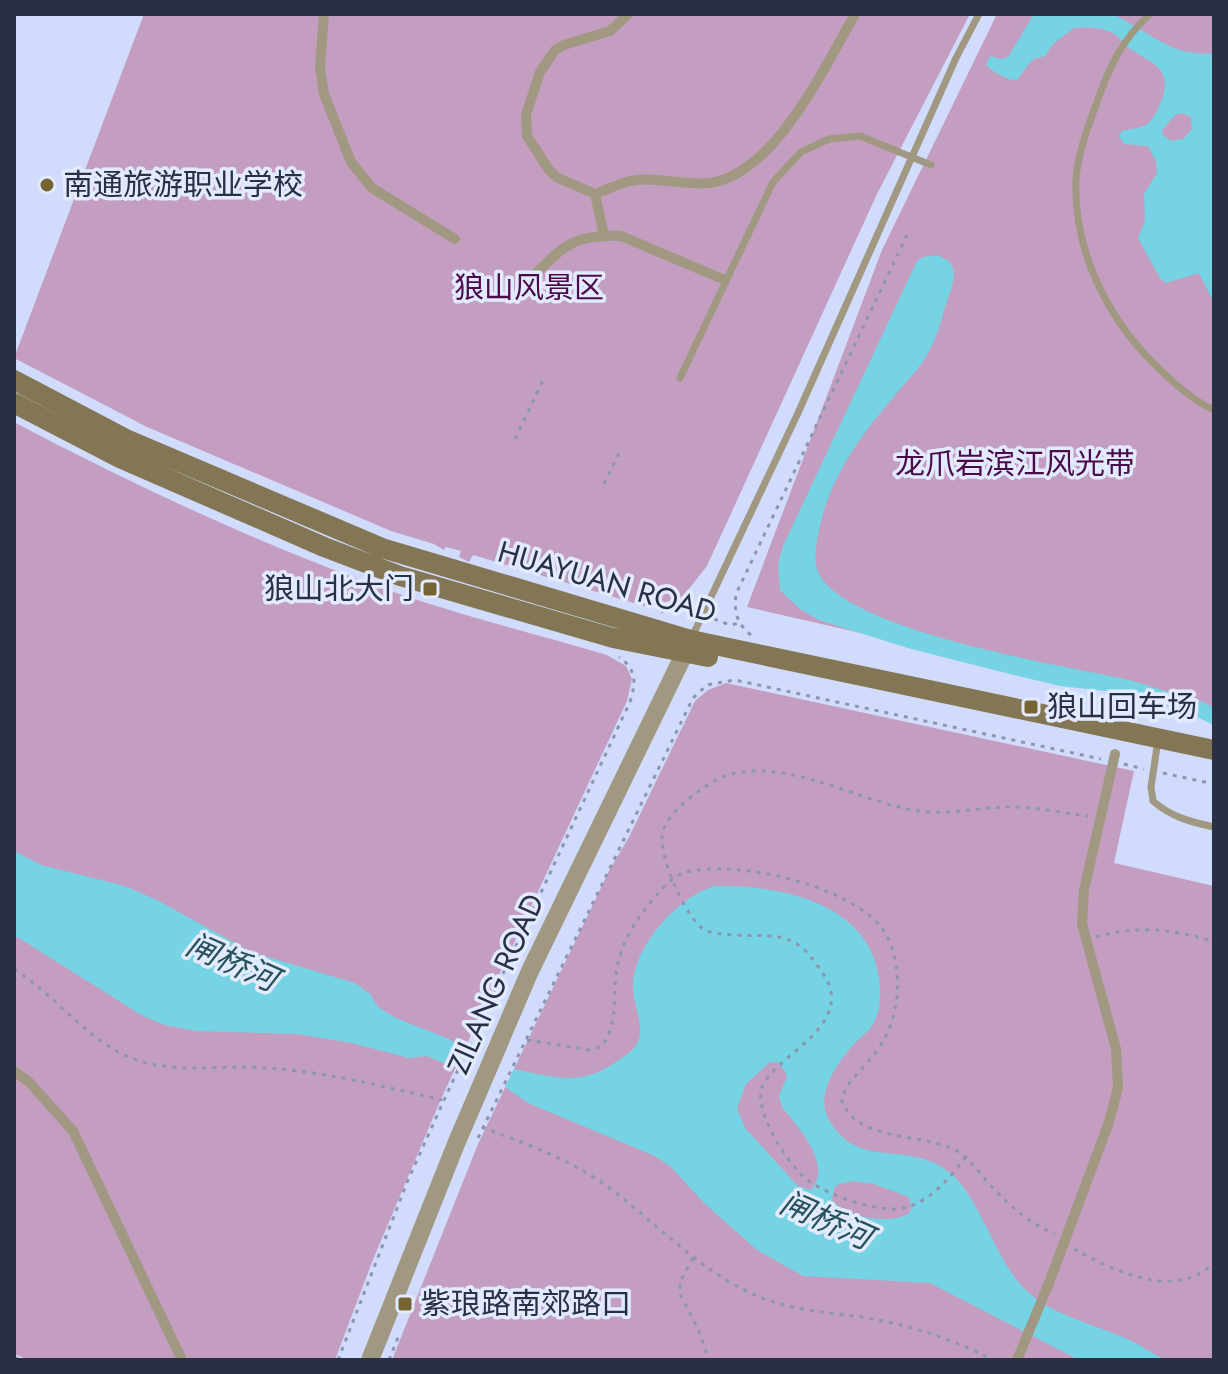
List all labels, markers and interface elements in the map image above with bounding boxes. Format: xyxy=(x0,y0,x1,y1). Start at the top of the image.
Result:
place label: 南通旅游职业学校 xyxy=(63,163,303,206)
marker: 南通旅游职业学校 xyxy=(38,176,56,194)
park label: 狼山风景区 xyxy=(454,266,604,309)
park label: 龙爪岩滨江风光带 xyxy=(895,442,1135,485)
street label: HUAYUAN ROAD xyxy=(493,530,721,633)
place label: 狼山北大门 xyxy=(264,567,414,610)
marker: 狼山北大门 xyxy=(421,580,439,598)
place label: 狼山回车场 xyxy=(1047,685,1197,728)
marker: 狼山回车场 xyxy=(1022,698,1040,716)
street label: ZILANG ROAD xyxy=(437,887,554,1081)
water label: 闸桥河 xyxy=(179,921,291,1005)
water label: 闸桥河 xyxy=(773,1179,885,1263)
place label: 紫琅路南郊路口 xyxy=(421,1282,631,1325)
marker: 紫琅路南郊路口 xyxy=(396,1295,414,1313)

